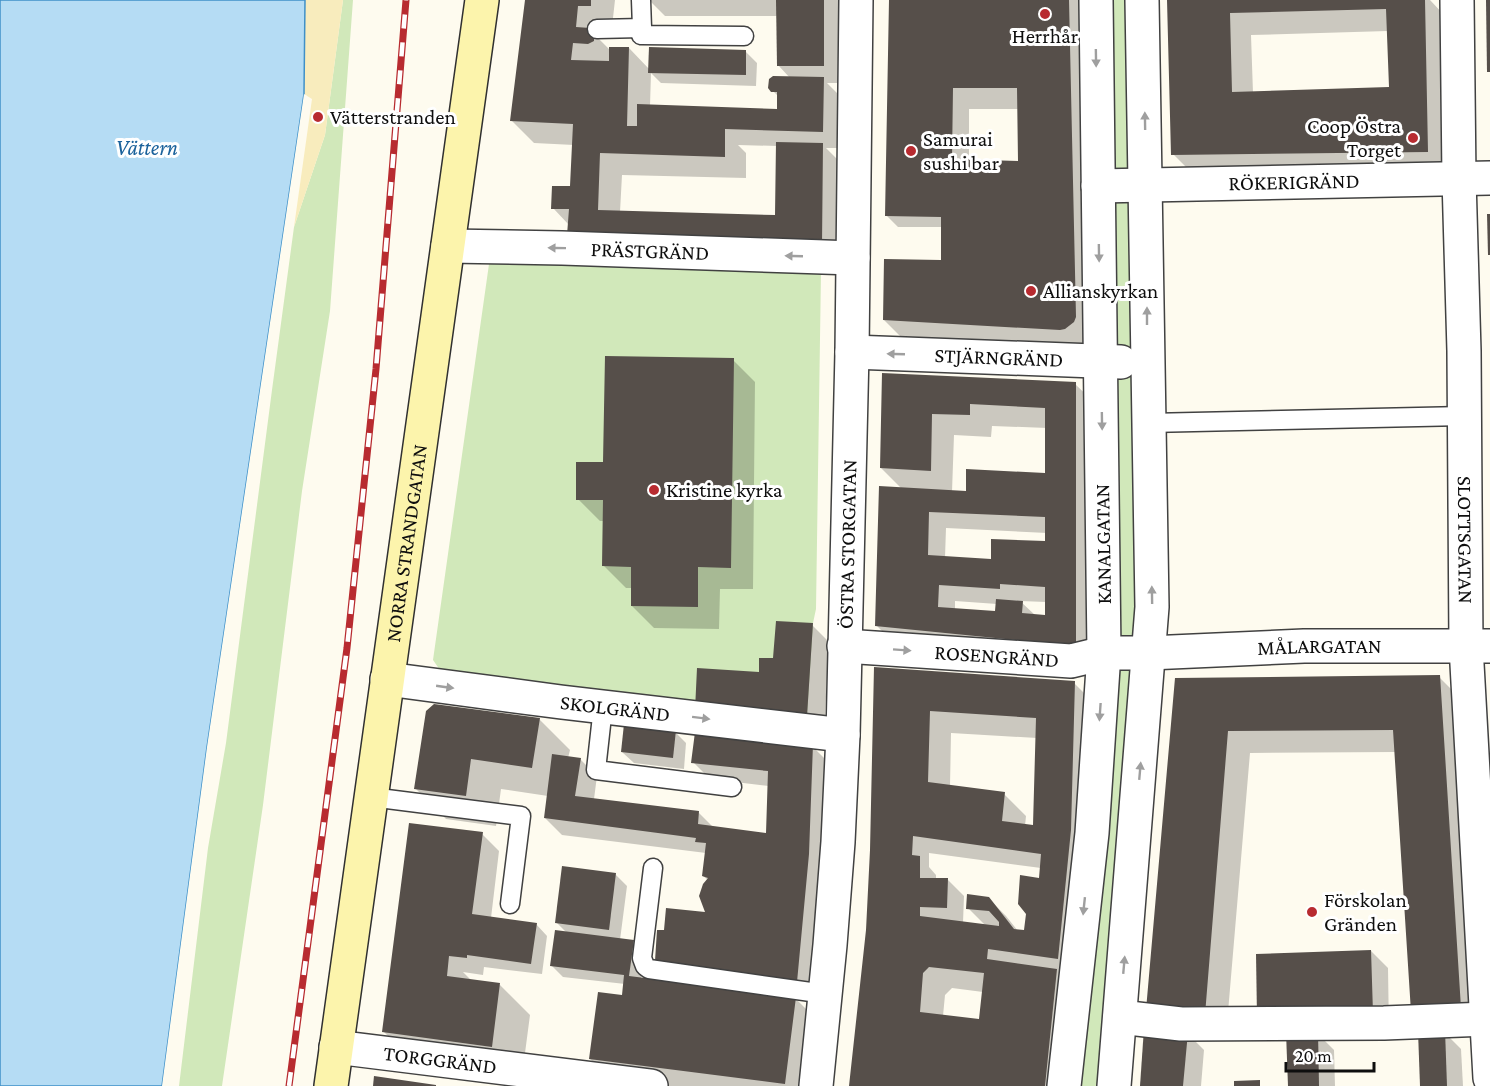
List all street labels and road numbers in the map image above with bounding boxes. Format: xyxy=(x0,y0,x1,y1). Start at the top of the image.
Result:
street label: RÖKERIGRÄND xyxy=(1228,169,1360,195)
street label: PRÄSTGRÄND xyxy=(590,237,710,265)
street label: STJÄRNGRÄND xyxy=(934,343,1064,372)
street label: NORRA STRANDGATAN xyxy=(381,443,432,644)
street label: ÖSTRA STORGATAN xyxy=(833,459,861,629)
street label: SLOTTSGATAN xyxy=(1453,476,1478,604)
street label: KANALGATAN xyxy=(1090,483,1116,605)
street label: MÅLARGATAN xyxy=(1257,634,1382,660)
street label: ROSENGRÄND xyxy=(934,640,1060,672)
street label: SKOLGRÄND xyxy=(559,690,671,727)
street label: TORGGRÄND xyxy=(382,1041,498,1079)

